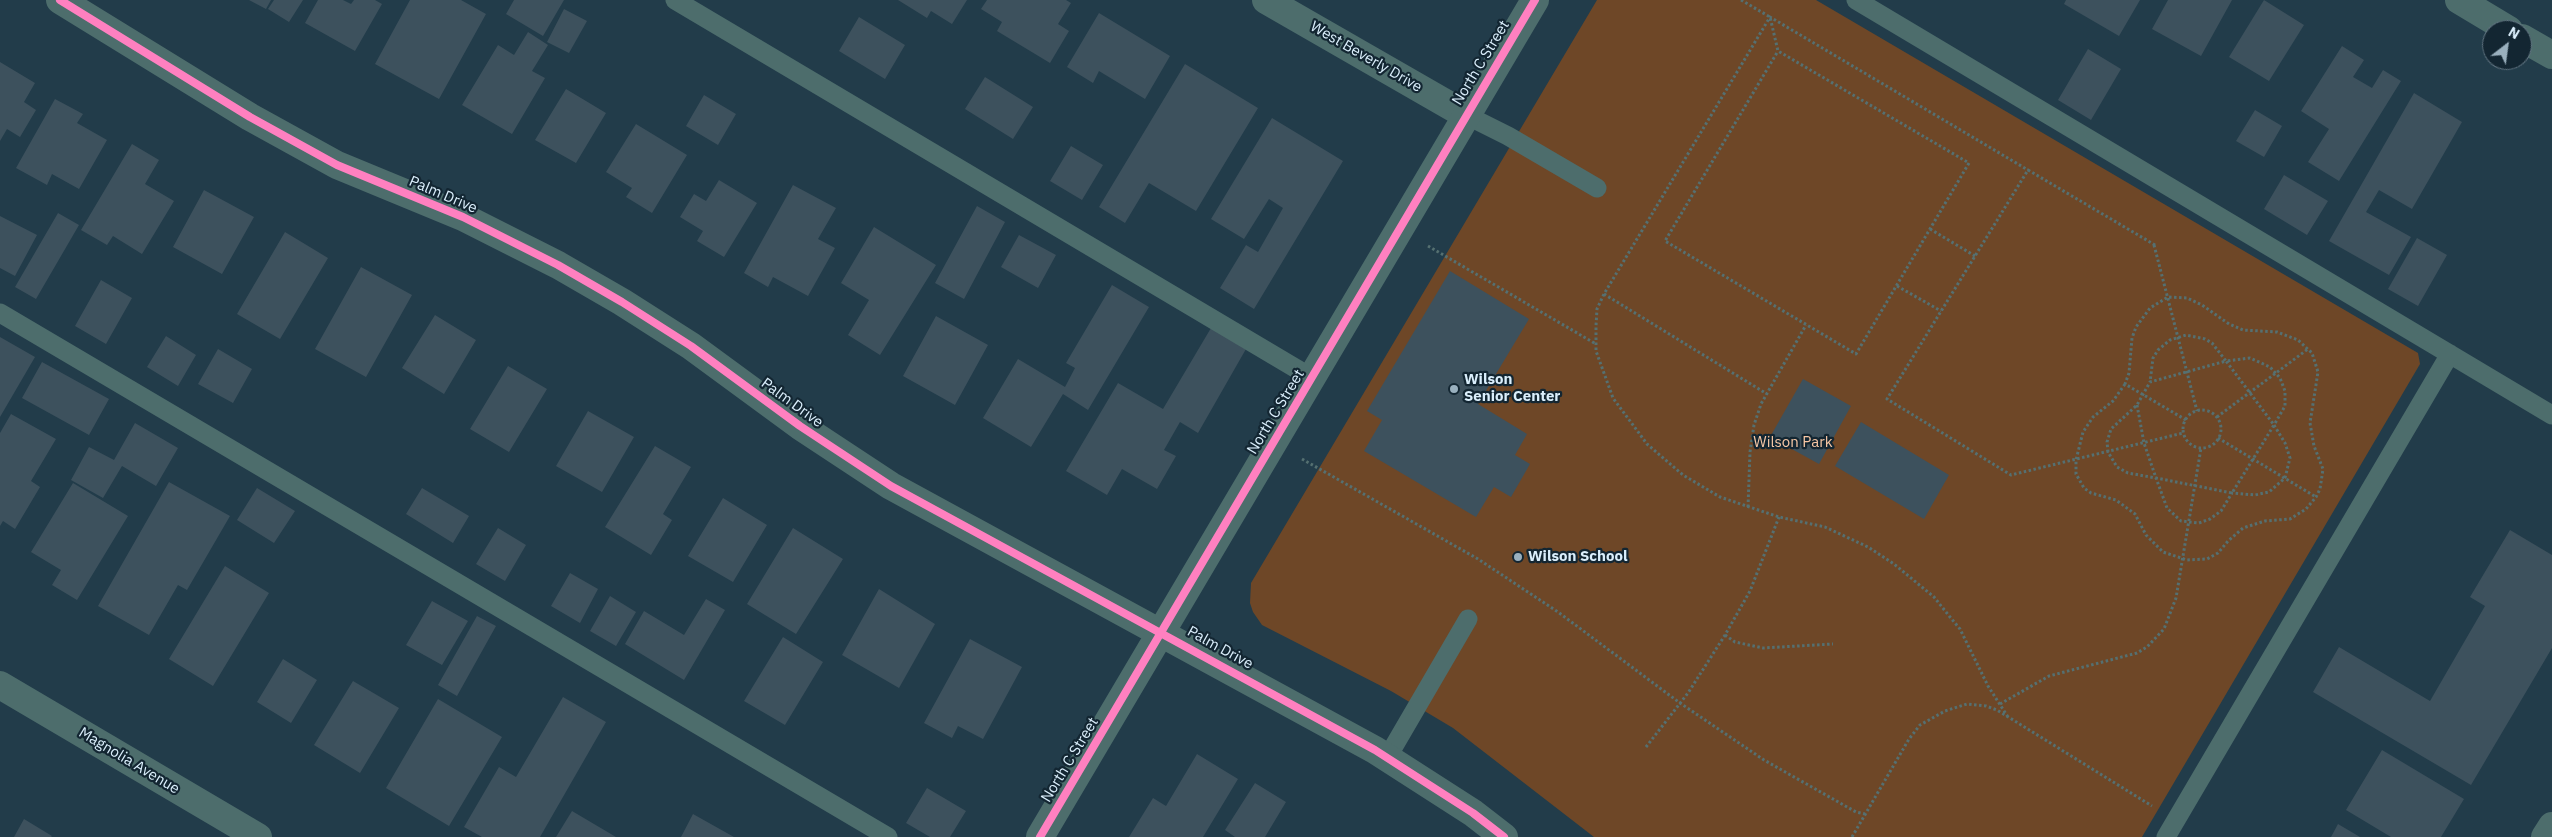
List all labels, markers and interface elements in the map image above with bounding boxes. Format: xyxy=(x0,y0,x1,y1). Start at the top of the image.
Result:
street label: North C Street xyxy=(1449,17,1513,109)
street label: West Beverly Drive xyxy=(1307,18,1425,96)
north arrow xyxy=(2482,20,2532,70)
text: N xyxy=(2505,23,2523,43)
street label: Palm Drive xyxy=(406,173,480,217)
street label: North C Street xyxy=(1244,366,1308,458)
place label: Wilson Senior Center xyxy=(1464,371,1560,406)
street label: Palm Drive xyxy=(757,374,827,432)
marker: Wilson Senior Center xyxy=(1448,383,1460,395)
park label: Wilson Park xyxy=(1753,434,1833,452)
place label: Wilson School xyxy=(1528,548,1627,566)
marker: Wilson School xyxy=(1512,551,1524,563)
street label: Palm Drive xyxy=(1184,623,1256,673)
street label: North C Street xyxy=(1038,714,1102,806)
street label: Magnolia Avenue xyxy=(75,724,183,798)

